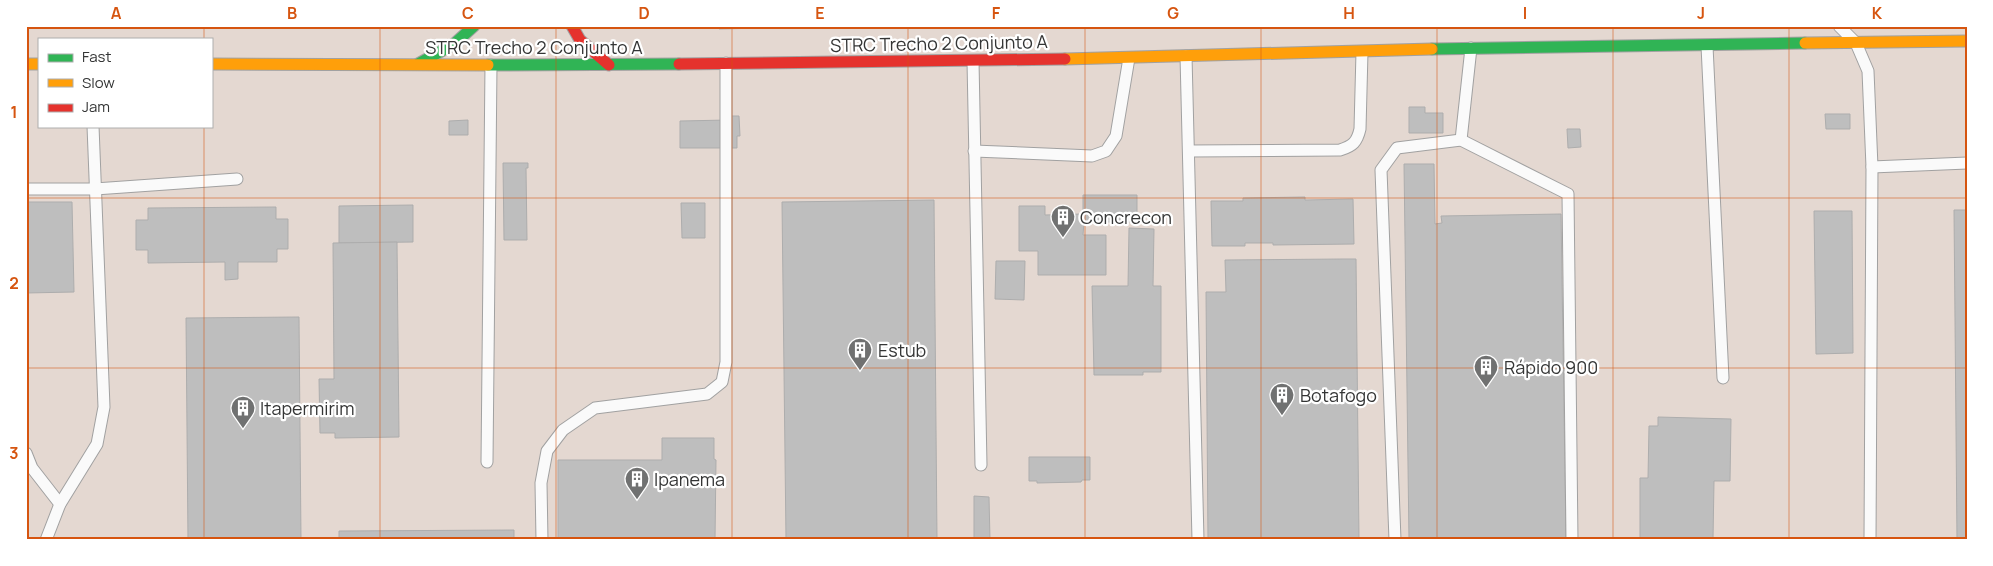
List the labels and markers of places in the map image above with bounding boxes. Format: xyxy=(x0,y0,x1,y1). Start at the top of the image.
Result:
building icon: Concrecon xyxy=(1050,204,1076,238)
place label: Concrecon xyxy=(1080,205,1172,229)
building icon: Estub xyxy=(847,337,873,371)
place label: Estub xyxy=(878,338,926,362)
building icon: Rápido 900 xyxy=(1473,354,1499,388)
place label: Rápido 900 xyxy=(1504,355,1598,379)
building icon: Botafogo xyxy=(1269,382,1295,416)
place label: Botafogo xyxy=(1300,383,1377,407)
building icon: Itapermirim xyxy=(230,395,256,429)
place label: Itapermirim xyxy=(260,396,355,420)
building icon: Ipanema xyxy=(624,466,650,500)
place label: Ipanema xyxy=(654,467,725,491)

